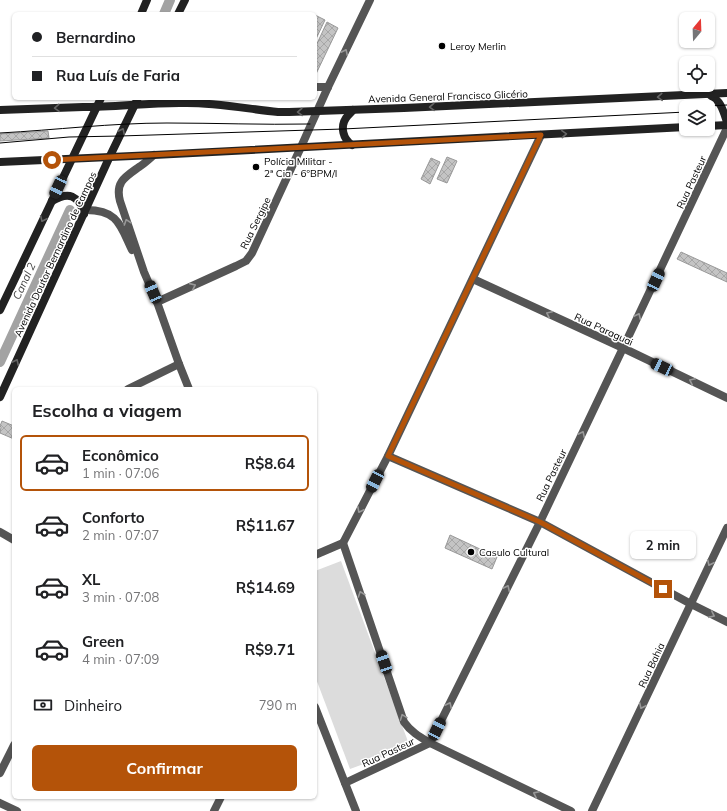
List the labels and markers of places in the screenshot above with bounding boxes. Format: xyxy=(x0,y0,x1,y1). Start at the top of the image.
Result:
place label: Leroy Merlin xyxy=(450,40,506,53)
marker: Leroy Merlin xyxy=(437,41,447,51)
place label: Polícia Militar - 2ª Cia - 6ºBPM/I xyxy=(264,155,337,180)
marker: Polícia Militar - 2ª Cia - 6ºBPM/I xyxy=(251,162,261,172)
place label: Casulo Cultural xyxy=(479,546,549,559)
marker: Casulo Cultural xyxy=(466,547,476,557)

